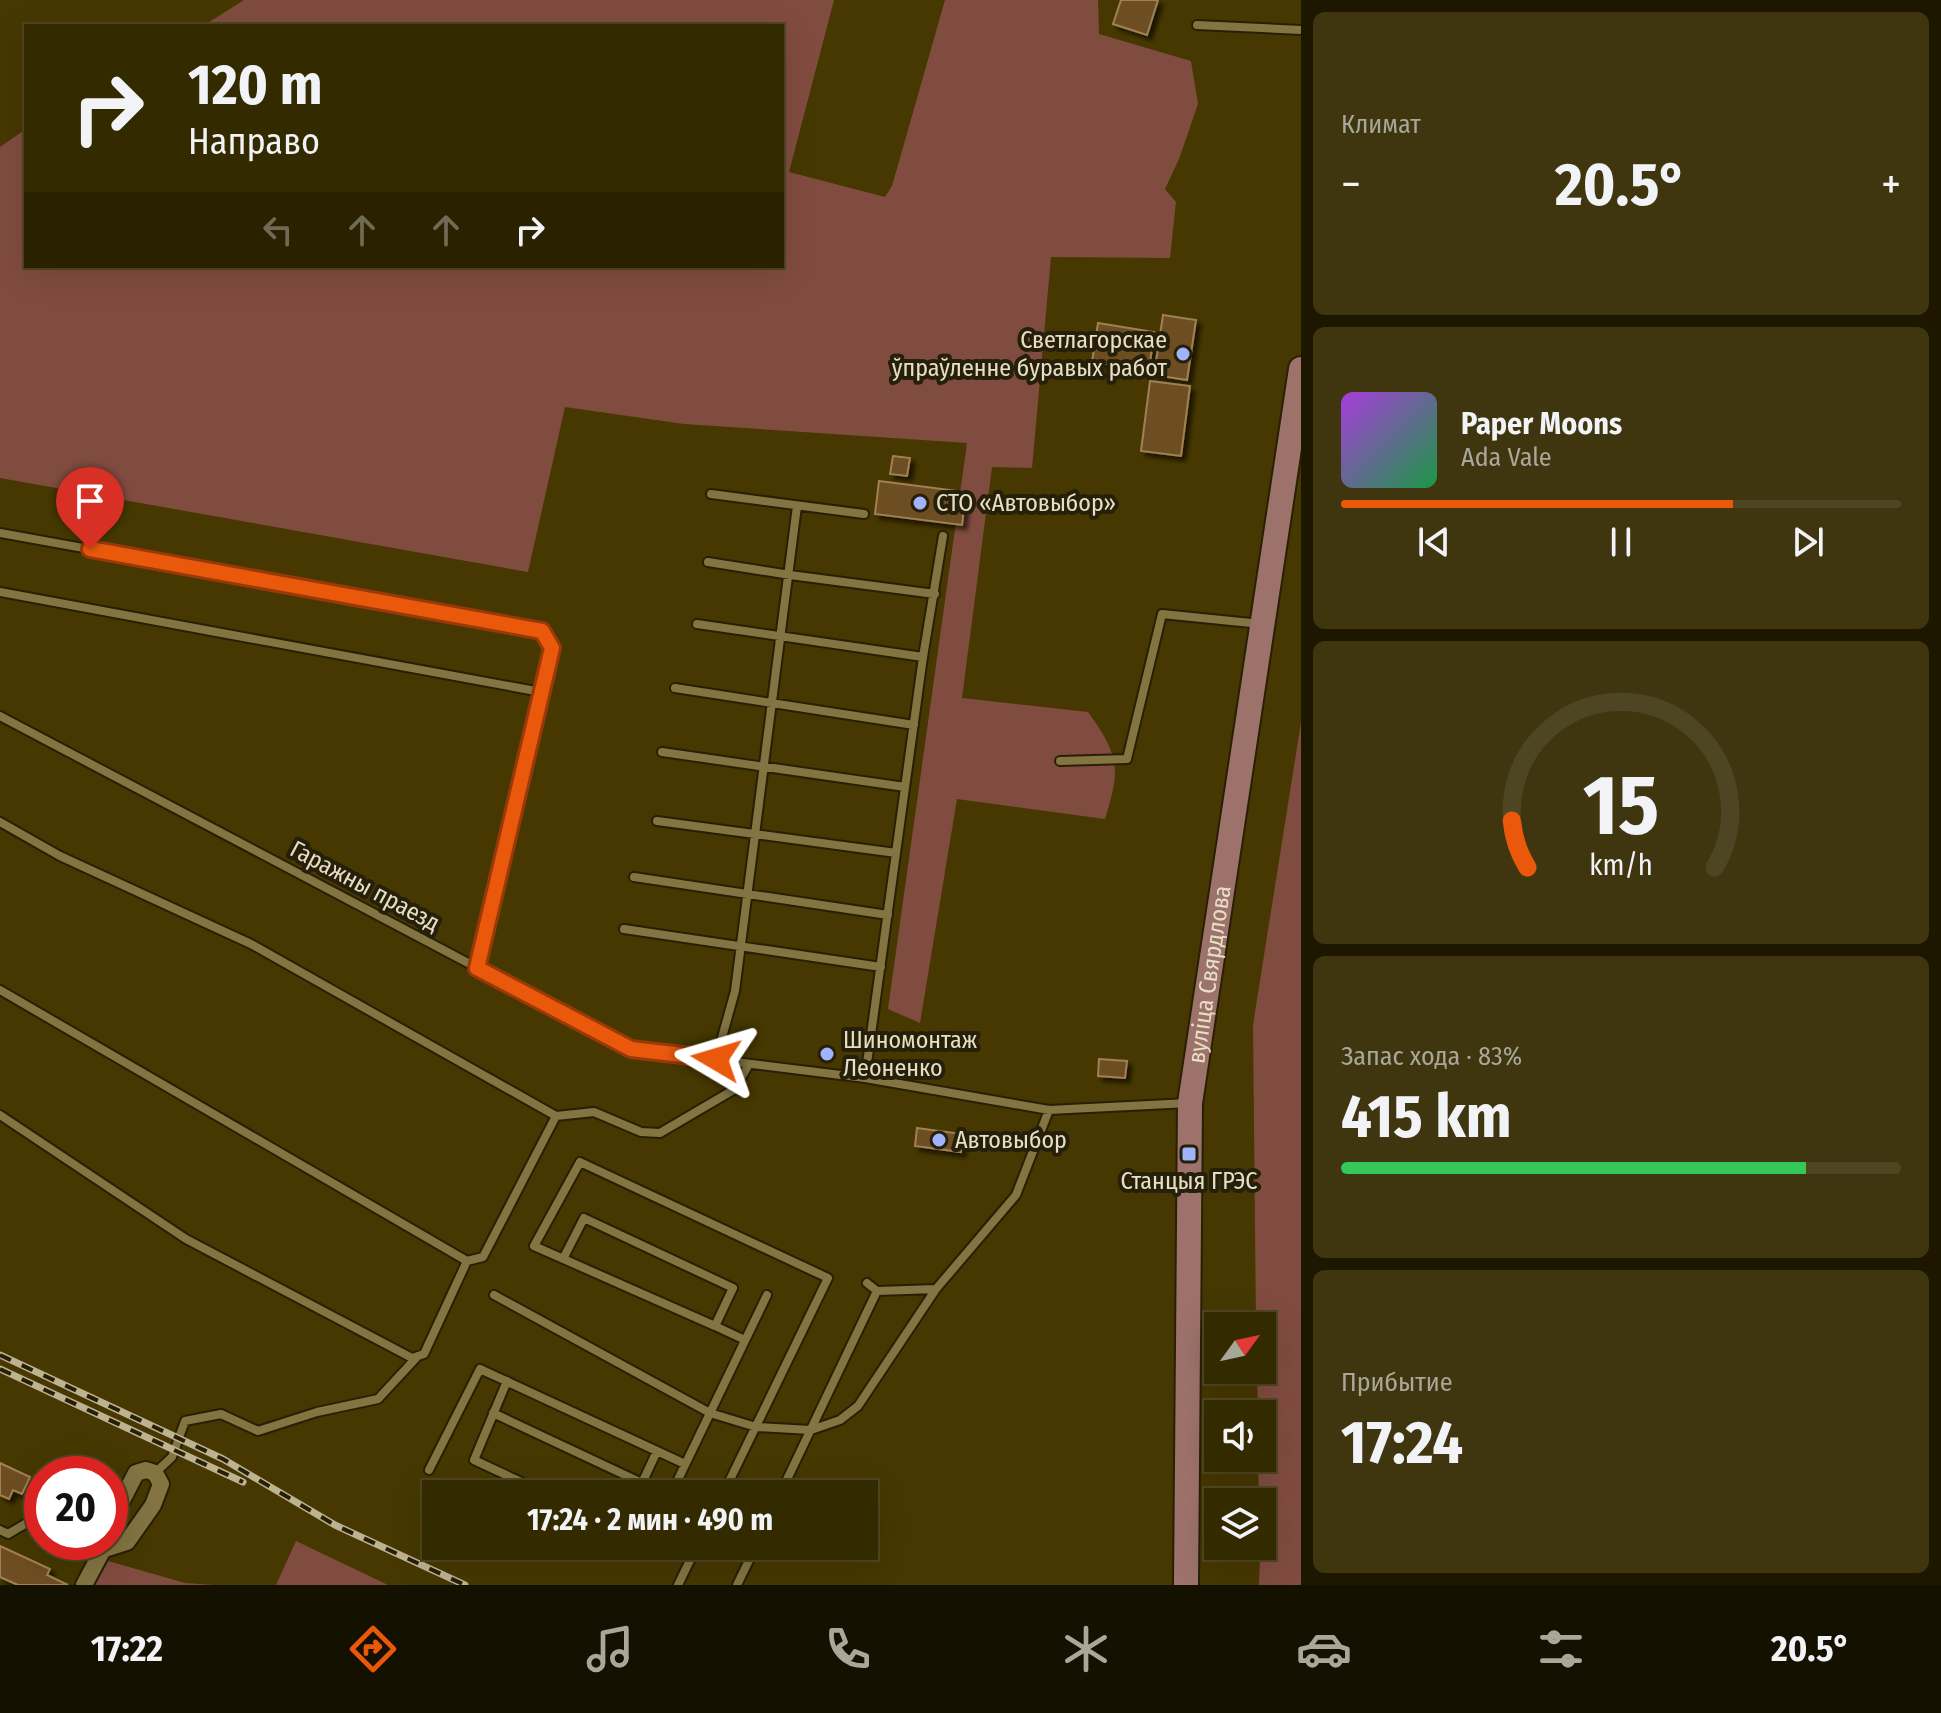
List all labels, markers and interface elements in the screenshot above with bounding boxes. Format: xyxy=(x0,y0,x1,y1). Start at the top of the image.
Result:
text: 120 m xyxy=(188,52,323,119)
icon: right xyxy=(56,56,160,160)
text: Климат xyxy=(1341,109,1421,140)
text: Направо xyxy=(188,120,320,164)
text: 20.5° xyxy=(1555,149,1687,221)
text: − xyxy=(1341,158,1361,211)
text: + xyxy=(1881,158,1901,211)
icon: left xyxy=(256,208,300,252)
icon: ahead xyxy=(340,208,384,252)
icon: ahead xyxy=(424,208,468,252)
icon: right xyxy=(508,208,552,252)
place label: Светлагорскае ўпраўленне буравых работ xyxy=(892,326,1167,382)
marker: Светлагорскае ўпраўленне буравых работ xyxy=(1174,345,1192,363)
text: Paper Moons xyxy=(1461,406,1622,442)
text: Ada Vale xyxy=(1461,442,1552,473)
pin xyxy=(56,467,124,549)
icon: arrive xyxy=(68,479,112,523)
place label: СТО «Автовыбор» xyxy=(936,489,1116,517)
marker: СТО «Автовыбор» xyxy=(911,494,929,512)
icon: previous xyxy=(1412,520,1456,564)
icon: pause xyxy=(1599,520,1643,564)
icon: next xyxy=(1786,520,1830,564)
text: 15 xyxy=(1583,756,1659,856)
street label: Гаражны праезд xyxy=(285,835,445,937)
text: km/h xyxy=(1589,849,1653,884)
street label: вуліца Свярдлова xyxy=(1182,883,1237,1065)
position arrow xyxy=(674,1017,758,1101)
place label: Шиномонтаж Леоненко xyxy=(843,1026,978,1082)
text: Запас хода · 83% xyxy=(1341,1041,1522,1072)
marker: Шиномонтаж Леоненко xyxy=(818,1045,836,1063)
text: 415 km xyxy=(1341,1081,1511,1153)
place label: Автовыбор xyxy=(955,1126,1067,1154)
marker: Автовыбор xyxy=(930,1131,948,1149)
marker: Станцыя ГРЭС xyxy=(1180,1145,1198,1163)
place label: Станцыя ГРЭС xyxy=(1120,1167,1258,1195)
north arrow xyxy=(1204,1312,1276,1384)
map controls xyxy=(1204,1312,1276,1560)
text: Прибытие xyxy=(1341,1367,1453,1398)
button: sound xyxy=(1204,1400,1276,1472)
text: 17:24 xyxy=(1341,1407,1463,1479)
speed limit sign: 20 xyxy=(24,1456,128,1560)
button: layers xyxy=(1204,1488,1276,1560)
text: 17:24 · 2 мин · 490 m xyxy=(527,1502,773,1538)
icon: directions xyxy=(345,1621,401,1677)
icon: music xyxy=(582,1621,638,1677)
icon: phone xyxy=(820,1621,876,1677)
icon: climate xyxy=(1058,1621,1114,1677)
icon: car xyxy=(1296,1621,1352,1677)
icon: filters xyxy=(1533,1621,1589,1677)
text: 17:22 xyxy=(91,1627,163,1671)
text: 20.5° xyxy=(1771,1627,1850,1671)

